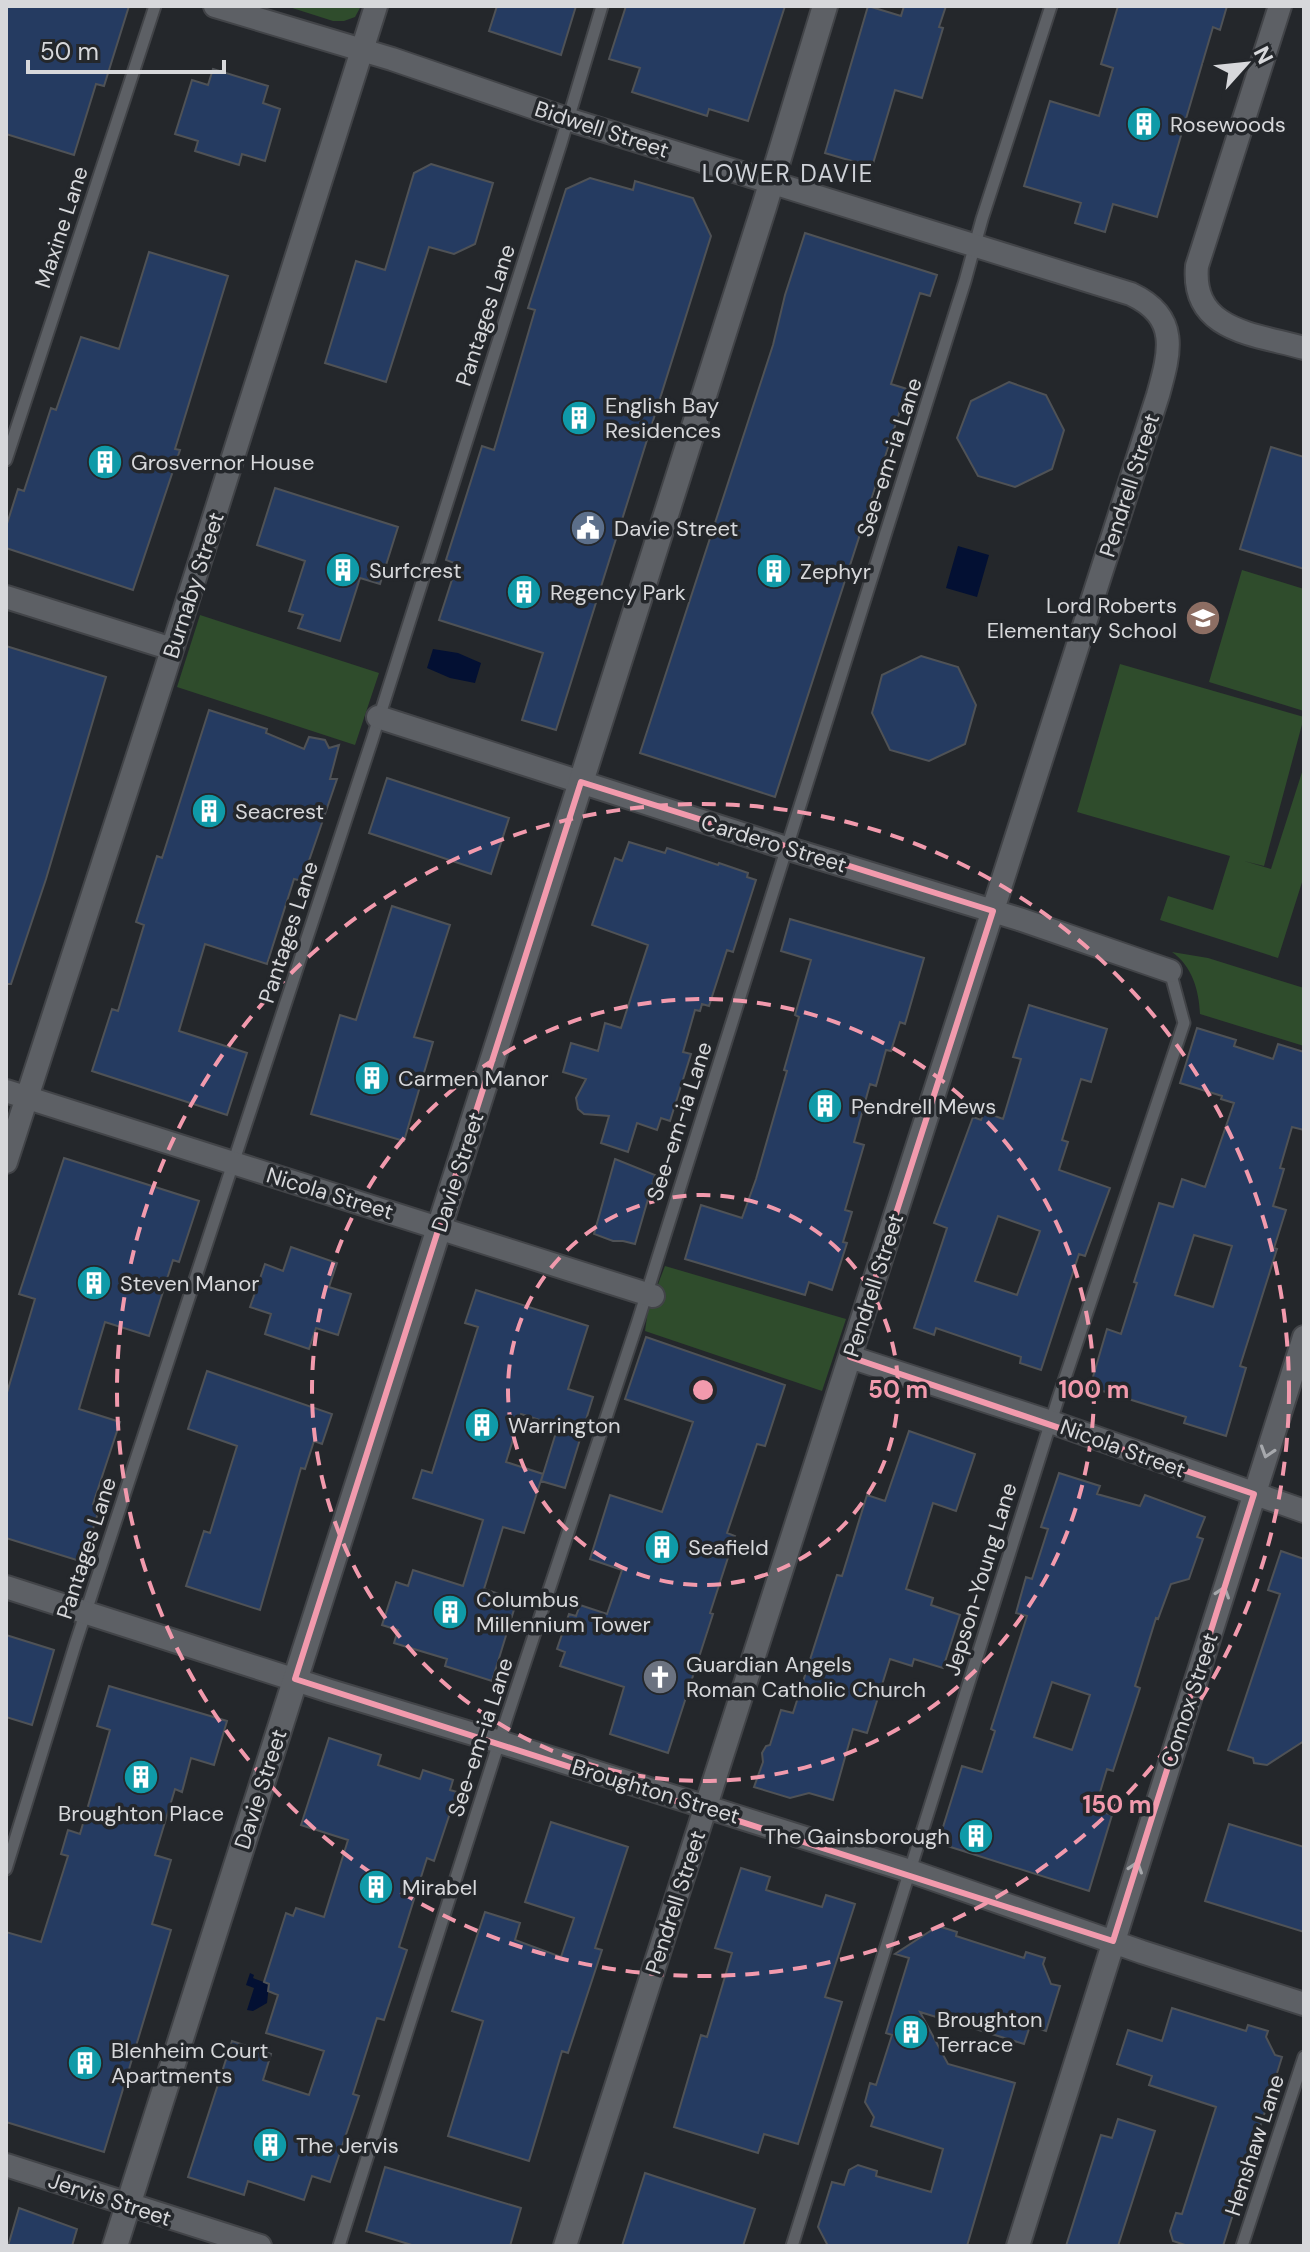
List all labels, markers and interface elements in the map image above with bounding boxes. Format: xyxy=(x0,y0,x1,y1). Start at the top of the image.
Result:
scale bar xyxy=(28,24,224,74)
north arrow xyxy=(1206,24,1286,104)
text: 50 m xyxy=(40,36,99,67)
text: N xyxy=(1247,41,1280,69)
street label: Bidwell Street xyxy=(531,94,673,165)
building icon: Rosewoods xyxy=(1125,105,1163,143)
place label: Rosewoods xyxy=(1170,110,1286,139)
district label: LOWER DAVIE xyxy=(702,158,874,189)
street label: Maxine Lane xyxy=(28,163,95,292)
street label: Pantages Lane xyxy=(449,241,522,390)
street label: See-em-ia Lane xyxy=(850,374,929,540)
place label: English Bay Residences xyxy=(605,391,721,445)
building icon: English Bay Residences xyxy=(560,399,598,437)
street label: Pendrell Street xyxy=(1093,410,1166,561)
building icon: Grosvernor House xyxy=(86,443,124,481)
place label: Grosvernor House xyxy=(131,448,314,477)
street label: Burnaby Street xyxy=(156,508,231,662)
public building icon: Davie Street xyxy=(569,509,607,547)
place label: Davie Street xyxy=(614,514,738,543)
building icon: Surfcrest xyxy=(324,551,362,589)
building icon: Zephyr xyxy=(755,552,793,590)
place label: Surfcrest xyxy=(369,556,462,585)
place label: Zephyr xyxy=(800,557,871,586)
building icon: Regency Park xyxy=(505,573,543,611)
place label: Regency Park xyxy=(550,578,686,607)
place label: Lord Roberts Elementary School xyxy=(987,591,1177,645)
school or university icon: Lord Roberts Elementary School xyxy=(1184,599,1222,637)
building icon: Seacrest xyxy=(190,792,228,830)
place label: Seacrest xyxy=(235,797,324,826)
street label: Cardero Street xyxy=(698,808,850,879)
street label: Pantages Lane xyxy=(252,858,325,1007)
street label: See-em-ia Lane xyxy=(640,1038,719,1204)
building icon: Carmen Manor xyxy=(353,1059,391,1097)
place label: Carmen Manor xyxy=(398,1064,549,1093)
building icon: Pendrell Mews xyxy=(806,1087,844,1125)
place label: Pendrell Mews xyxy=(851,1092,996,1121)
street label: Davie Street xyxy=(424,1109,490,1236)
street label: Nicola Street xyxy=(263,1160,397,1227)
street label: Pendrell Street xyxy=(837,1210,910,1361)
building icon: Steven Manor xyxy=(75,1264,113,1302)
place label: Steven Manor xyxy=(120,1269,259,1298)
text: 50 m xyxy=(868,1374,928,1405)
text: 100 m xyxy=(1059,1374,1129,1405)
centre of rings xyxy=(689,1376,717,1404)
building icon: Warrington xyxy=(463,1406,501,1444)
place label: Warrington xyxy=(508,1411,621,1440)
street label: Nicola Street xyxy=(1056,1412,1189,1485)
one-way arrow xyxy=(1261,1444,1277,1458)
street label: Pantages Lane xyxy=(50,1474,123,1623)
street label: Jepson-Young Lane xyxy=(937,1479,1024,1679)
building icon: Seafield xyxy=(643,1528,681,1566)
place label: Seafield xyxy=(688,1533,769,1562)
place label: Columbus Millennium Tower xyxy=(476,1585,651,1639)
one-way arrow xyxy=(1214,1586,1230,1600)
building icon: Columbus Millennium Tower xyxy=(431,1593,469,1631)
street label: Comox Street xyxy=(1154,1629,1225,1771)
place label: Guardian Angels Roman Catholic Church xyxy=(686,1650,926,1704)
street label: See-em-ia Lane xyxy=(441,1654,520,1820)
church icon: Guardian Angels Roman Catholic Church xyxy=(641,1658,679,1696)
street label: Davie Street xyxy=(227,1726,293,1853)
street label: Broughton Street xyxy=(569,1752,743,1831)
building icon: Broughton Place xyxy=(122,1758,160,1796)
text: 150 m xyxy=(1083,1789,1151,1820)
place label: Broughton Place xyxy=(58,1799,224,1828)
building icon: The Gainsborough xyxy=(957,1817,995,1855)
place label: The Gainsborough xyxy=(764,1822,950,1851)
street label: Pendrell Street xyxy=(639,1827,712,1978)
one-way arrow xyxy=(1127,1861,1143,1874)
building icon: Mirabel xyxy=(357,1868,395,1906)
place label: Mirabel xyxy=(402,1873,477,1902)
place label: Broughton Terrace xyxy=(937,2005,1043,2059)
building icon: Broughton Terrace xyxy=(892,2013,930,2051)
place label: Blenheim Court Apartments xyxy=(111,2036,268,2090)
building icon: Blenheim Court Apartments xyxy=(66,2044,104,2082)
street label: Henshaw Lane xyxy=(1218,2071,1291,2219)
building icon: The Jervis xyxy=(251,2126,289,2164)
place label: The Jervis xyxy=(296,2131,399,2160)
street label: Jervis Street xyxy=(45,2166,175,2233)

